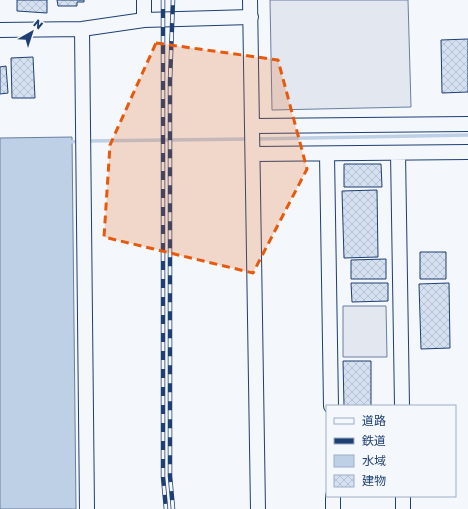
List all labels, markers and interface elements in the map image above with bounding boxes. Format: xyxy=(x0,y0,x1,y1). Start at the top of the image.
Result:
north arrow xyxy=(12,12,52,52)
text: N xyxy=(31,16,46,32)
legend xyxy=(326,405,456,497)
text: 道路 xyxy=(362,413,386,428)
text: 鉄道 xyxy=(362,433,386,448)
text: 水域 xyxy=(362,453,386,468)
text: 建物 xyxy=(362,473,386,488)

